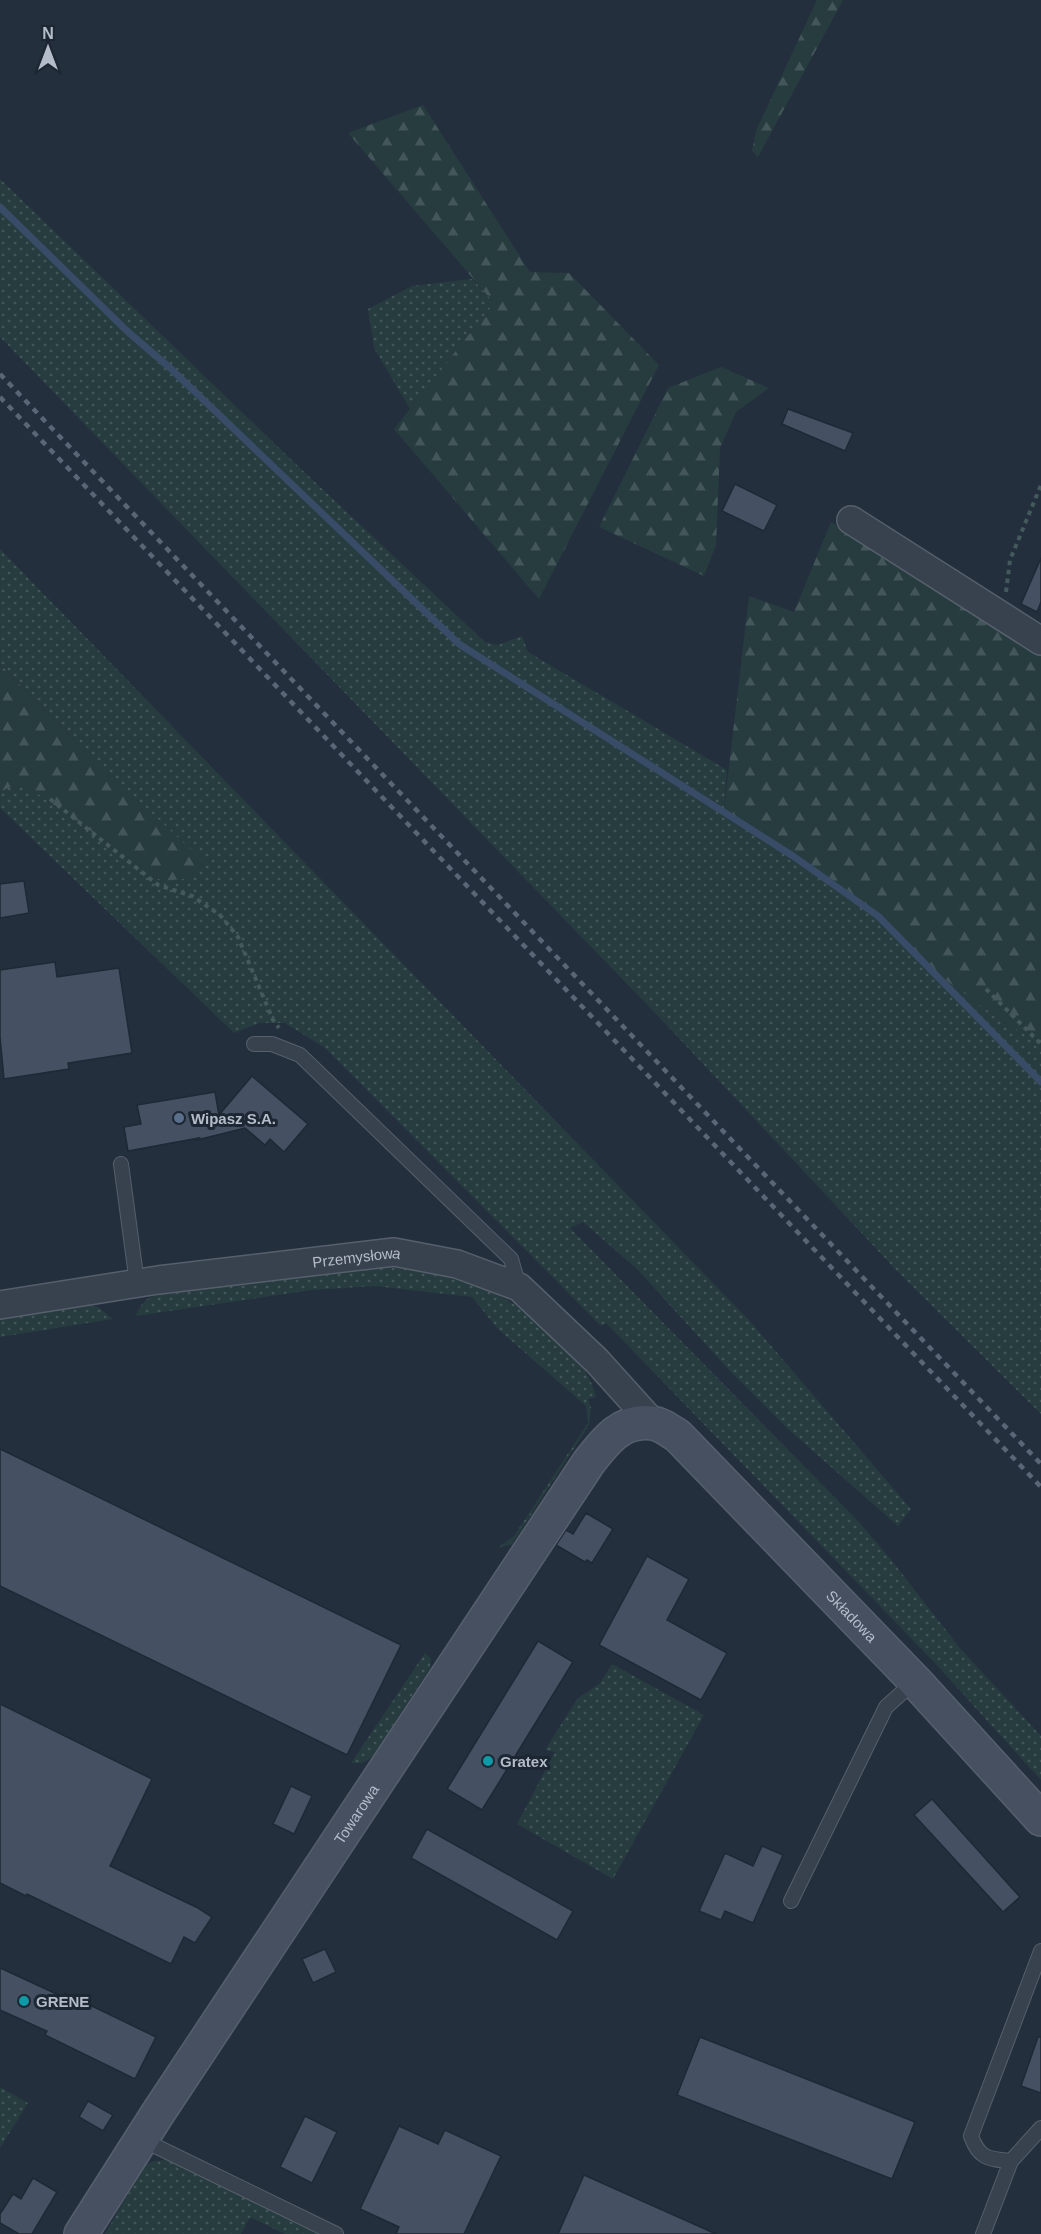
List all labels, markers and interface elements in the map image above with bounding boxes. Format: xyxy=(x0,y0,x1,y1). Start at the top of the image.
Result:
north arrow xyxy=(18,18,78,78)
text: N xyxy=(42,25,54,42)
place label: Wipasz S.A. xyxy=(191,1110,276,1127)
marker: Wipasz S.A. xyxy=(172,1111,186,1125)
street label: Przemysłowa xyxy=(311,1243,403,1270)
street label: Składowa xyxy=(823,1587,881,1646)
place label: Gratex xyxy=(500,1753,548,1770)
marker: Gratex xyxy=(481,1754,495,1768)
street label: Towarowa xyxy=(330,1781,382,1847)
place label: GRENE xyxy=(36,1993,89,2010)
marker: GRENE xyxy=(17,1994,31,2008)

